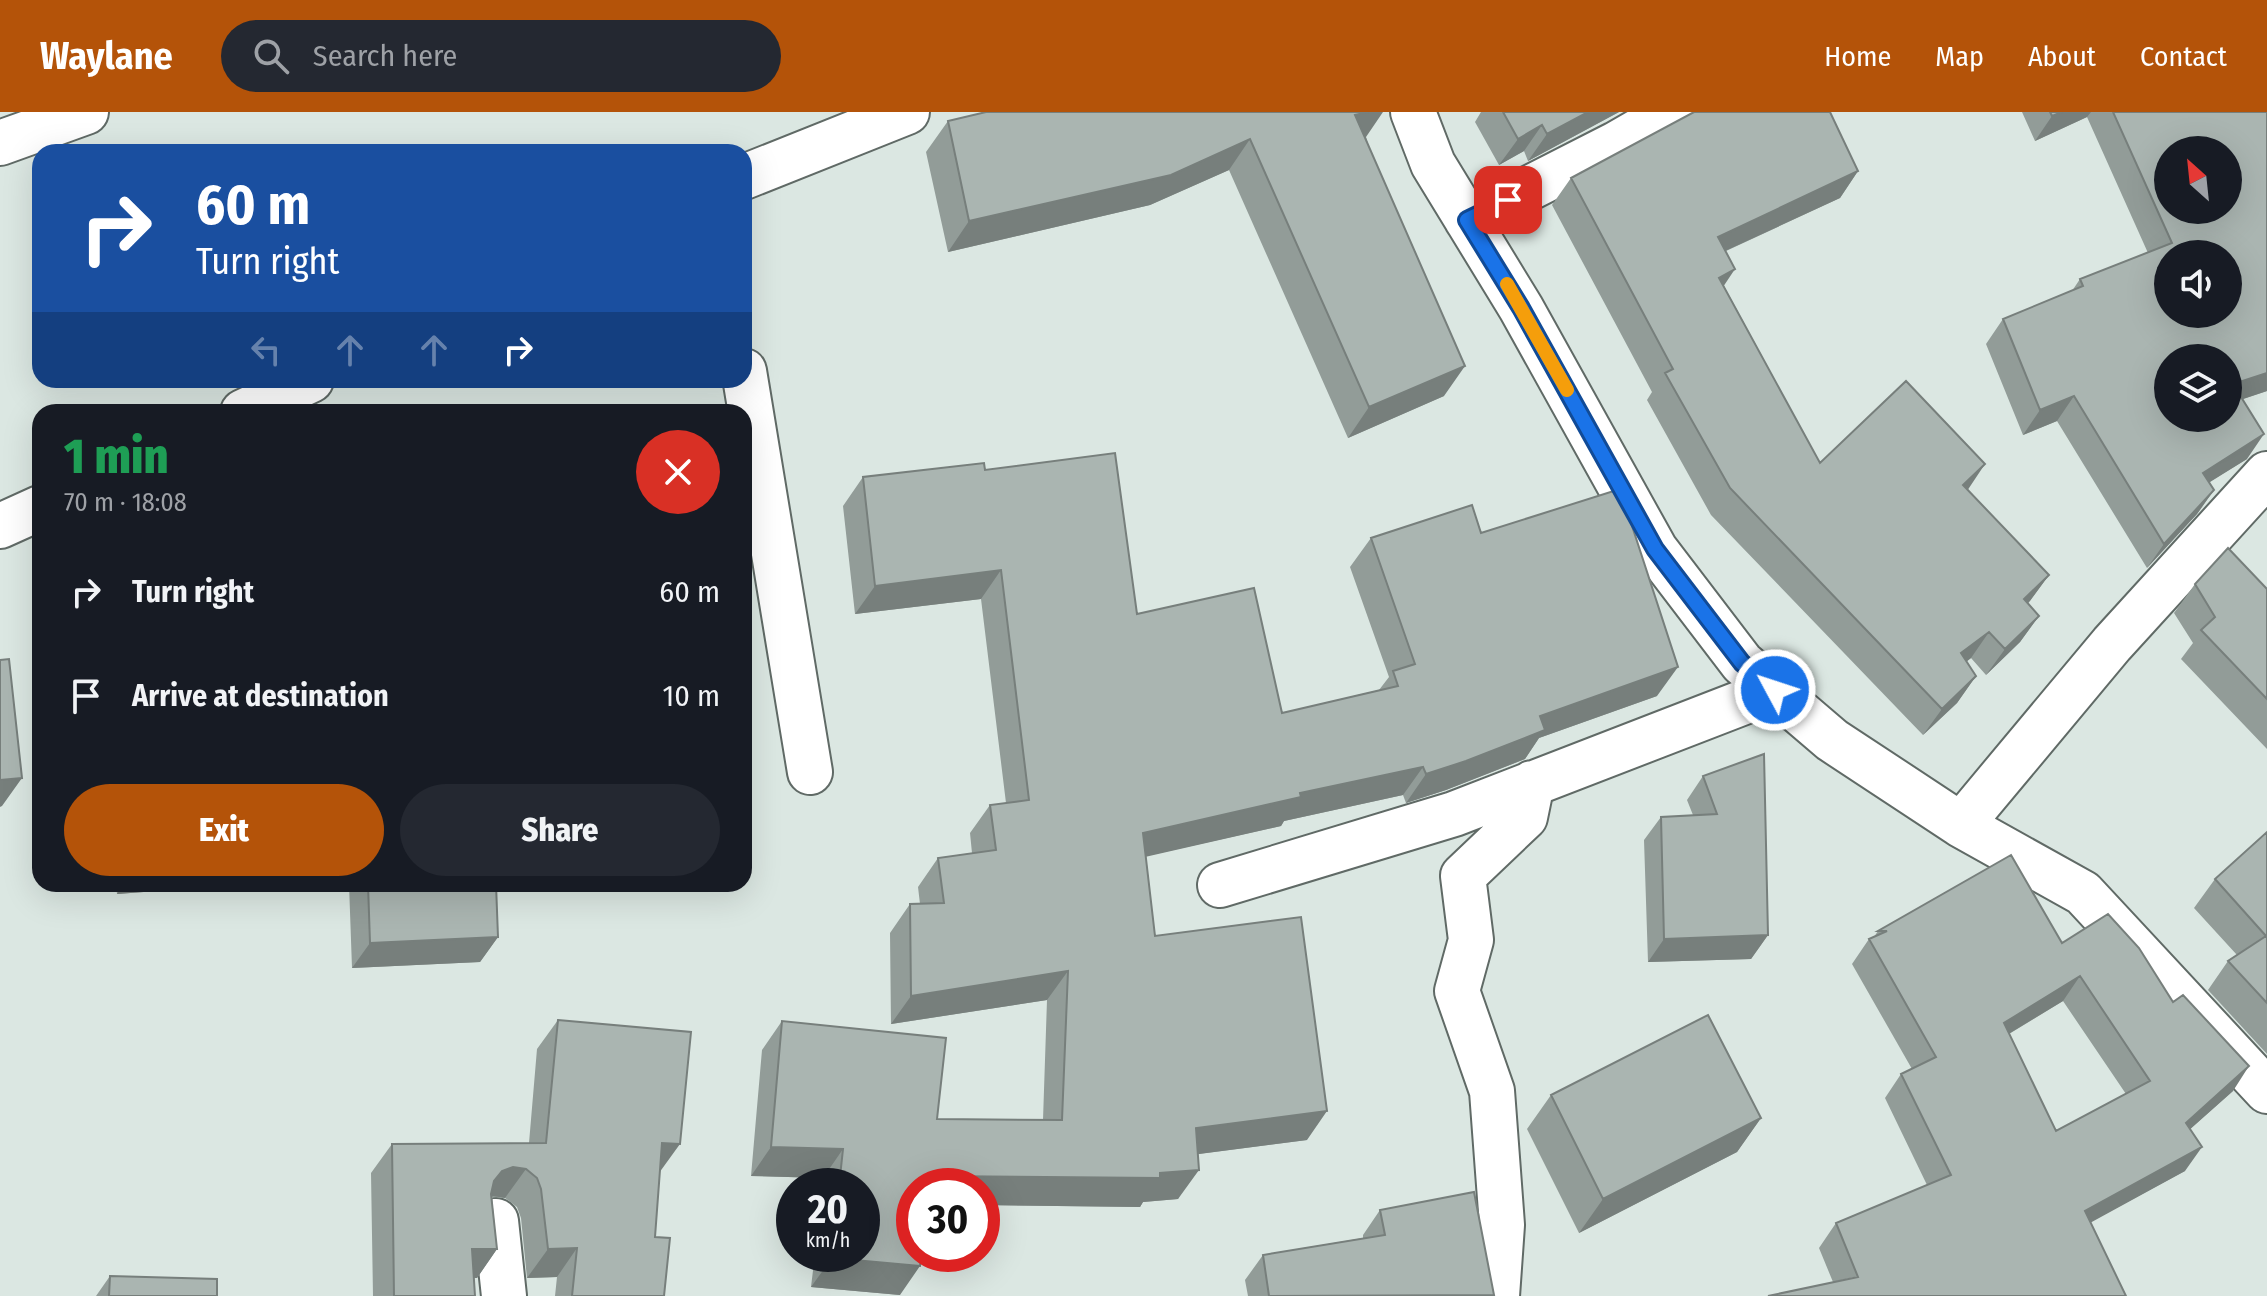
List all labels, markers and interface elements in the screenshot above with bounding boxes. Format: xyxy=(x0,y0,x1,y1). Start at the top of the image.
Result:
search box xyxy=(221,20,781,92)
text: Waylane xyxy=(40,33,173,79)
icon: search xyxy=(249,34,293,78)
text: Search here xyxy=(313,38,457,74)
text: Home xyxy=(1824,40,1891,73)
text: Map xyxy=(1935,40,1984,73)
text: About xyxy=(2028,40,2096,73)
text: Contact xyxy=(2140,40,2227,73)
north arrow xyxy=(2154,136,2242,224)
map controls xyxy=(2154,136,2242,432)
pin xyxy=(1474,166,1542,234)
text: 60 m xyxy=(196,172,310,239)
icon: right xyxy=(64,176,168,280)
icon: arrive xyxy=(1486,178,1530,222)
text: Turn right xyxy=(196,240,339,284)
button: sound xyxy=(2154,240,2242,328)
icon: left xyxy=(244,328,288,372)
icon: ahead xyxy=(328,328,372,372)
icon: ahead xyxy=(412,328,456,372)
icon: right xyxy=(496,328,540,372)
button: layers xyxy=(2154,344,2242,432)
text: 1 min xyxy=(64,428,168,486)
button: close xyxy=(636,430,720,514)
text: 70 m · 18:08 xyxy=(64,487,187,518)
icon: right xyxy=(64,570,108,614)
text: Turn right xyxy=(132,574,254,610)
text: 60 m xyxy=(659,574,720,610)
position arrow xyxy=(1733,648,1817,732)
icon: arrive xyxy=(64,674,108,718)
text: Arrive at destination xyxy=(132,678,389,714)
text: 10 m xyxy=(663,678,720,714)
button: Exit xyxy=(64,784,384,876)
button: Share xyxy=(400,784,720,876)
speed limit sign: 30 xyxy=(896,1168,1000,1272)
text: 20 xyxy=(808,1186,848,1234)
text: km/h xyxy=(806,1228,850,1252)

